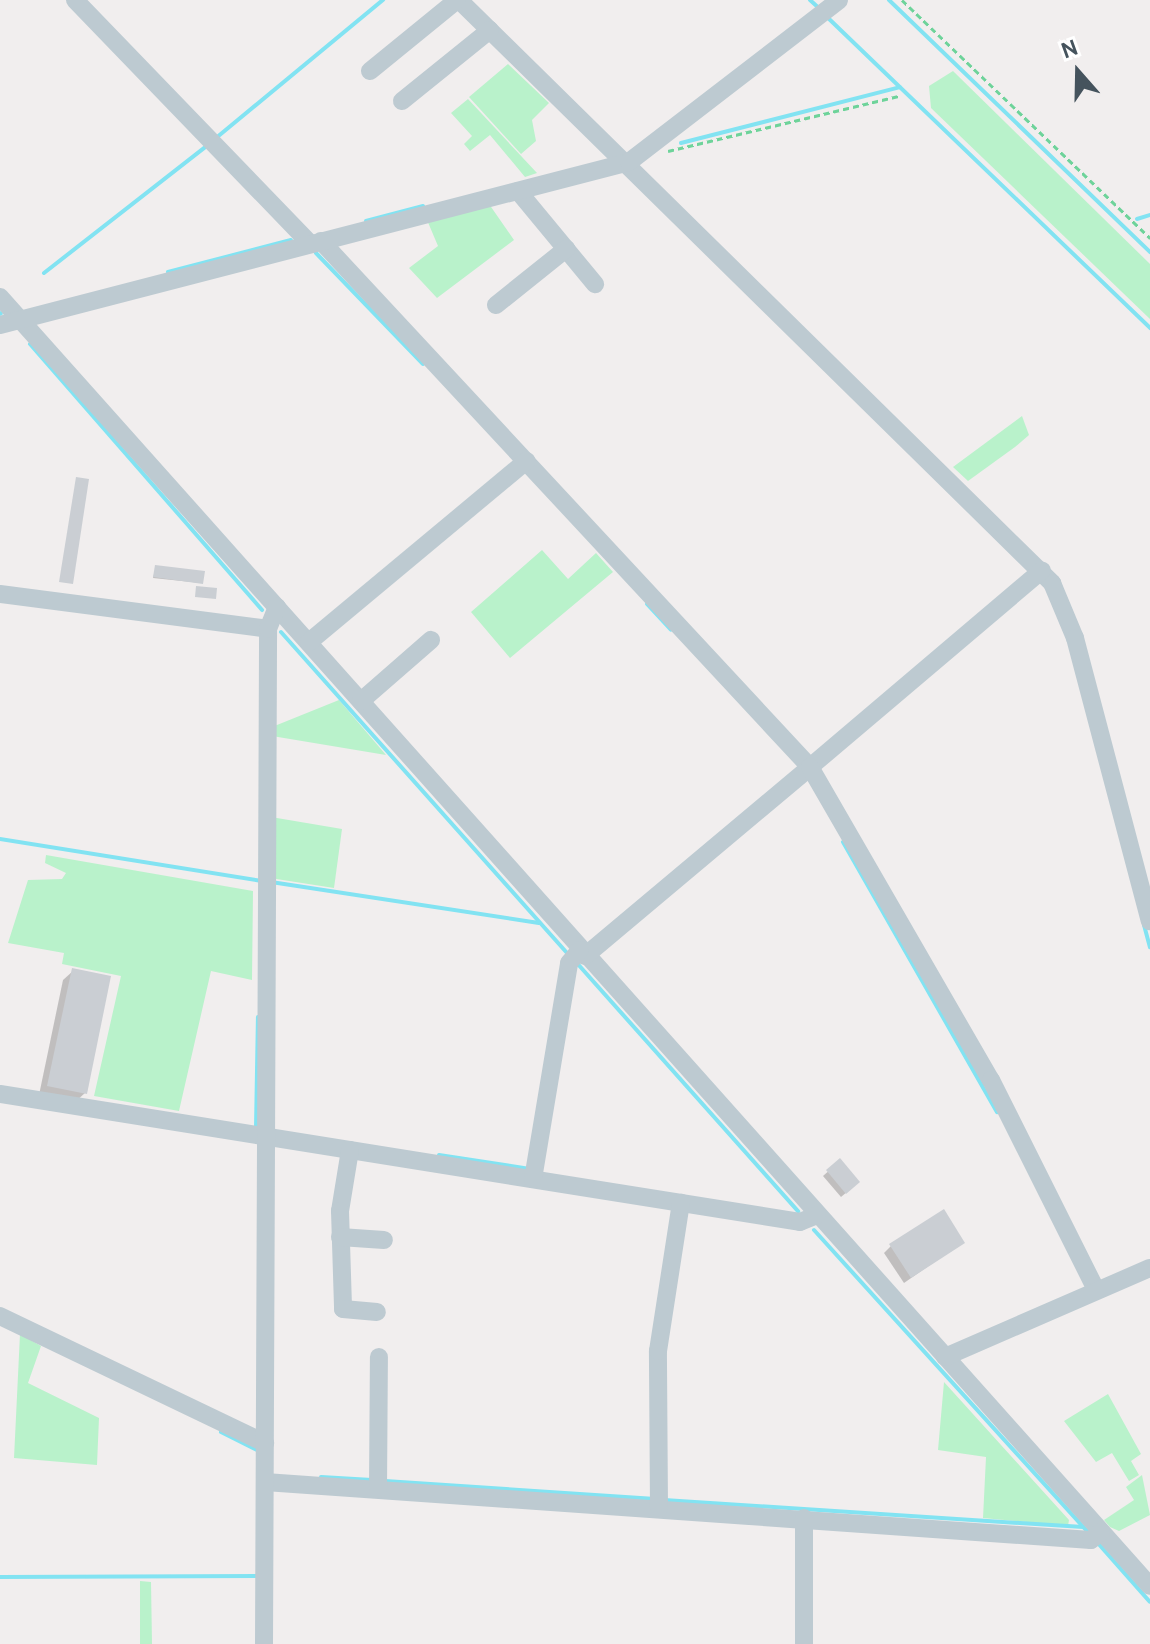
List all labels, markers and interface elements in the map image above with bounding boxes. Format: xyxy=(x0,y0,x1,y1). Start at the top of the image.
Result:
north arrow xyxy=(1038,32,1118,112)
text: N xyxy=(1058,34,1082,64)

